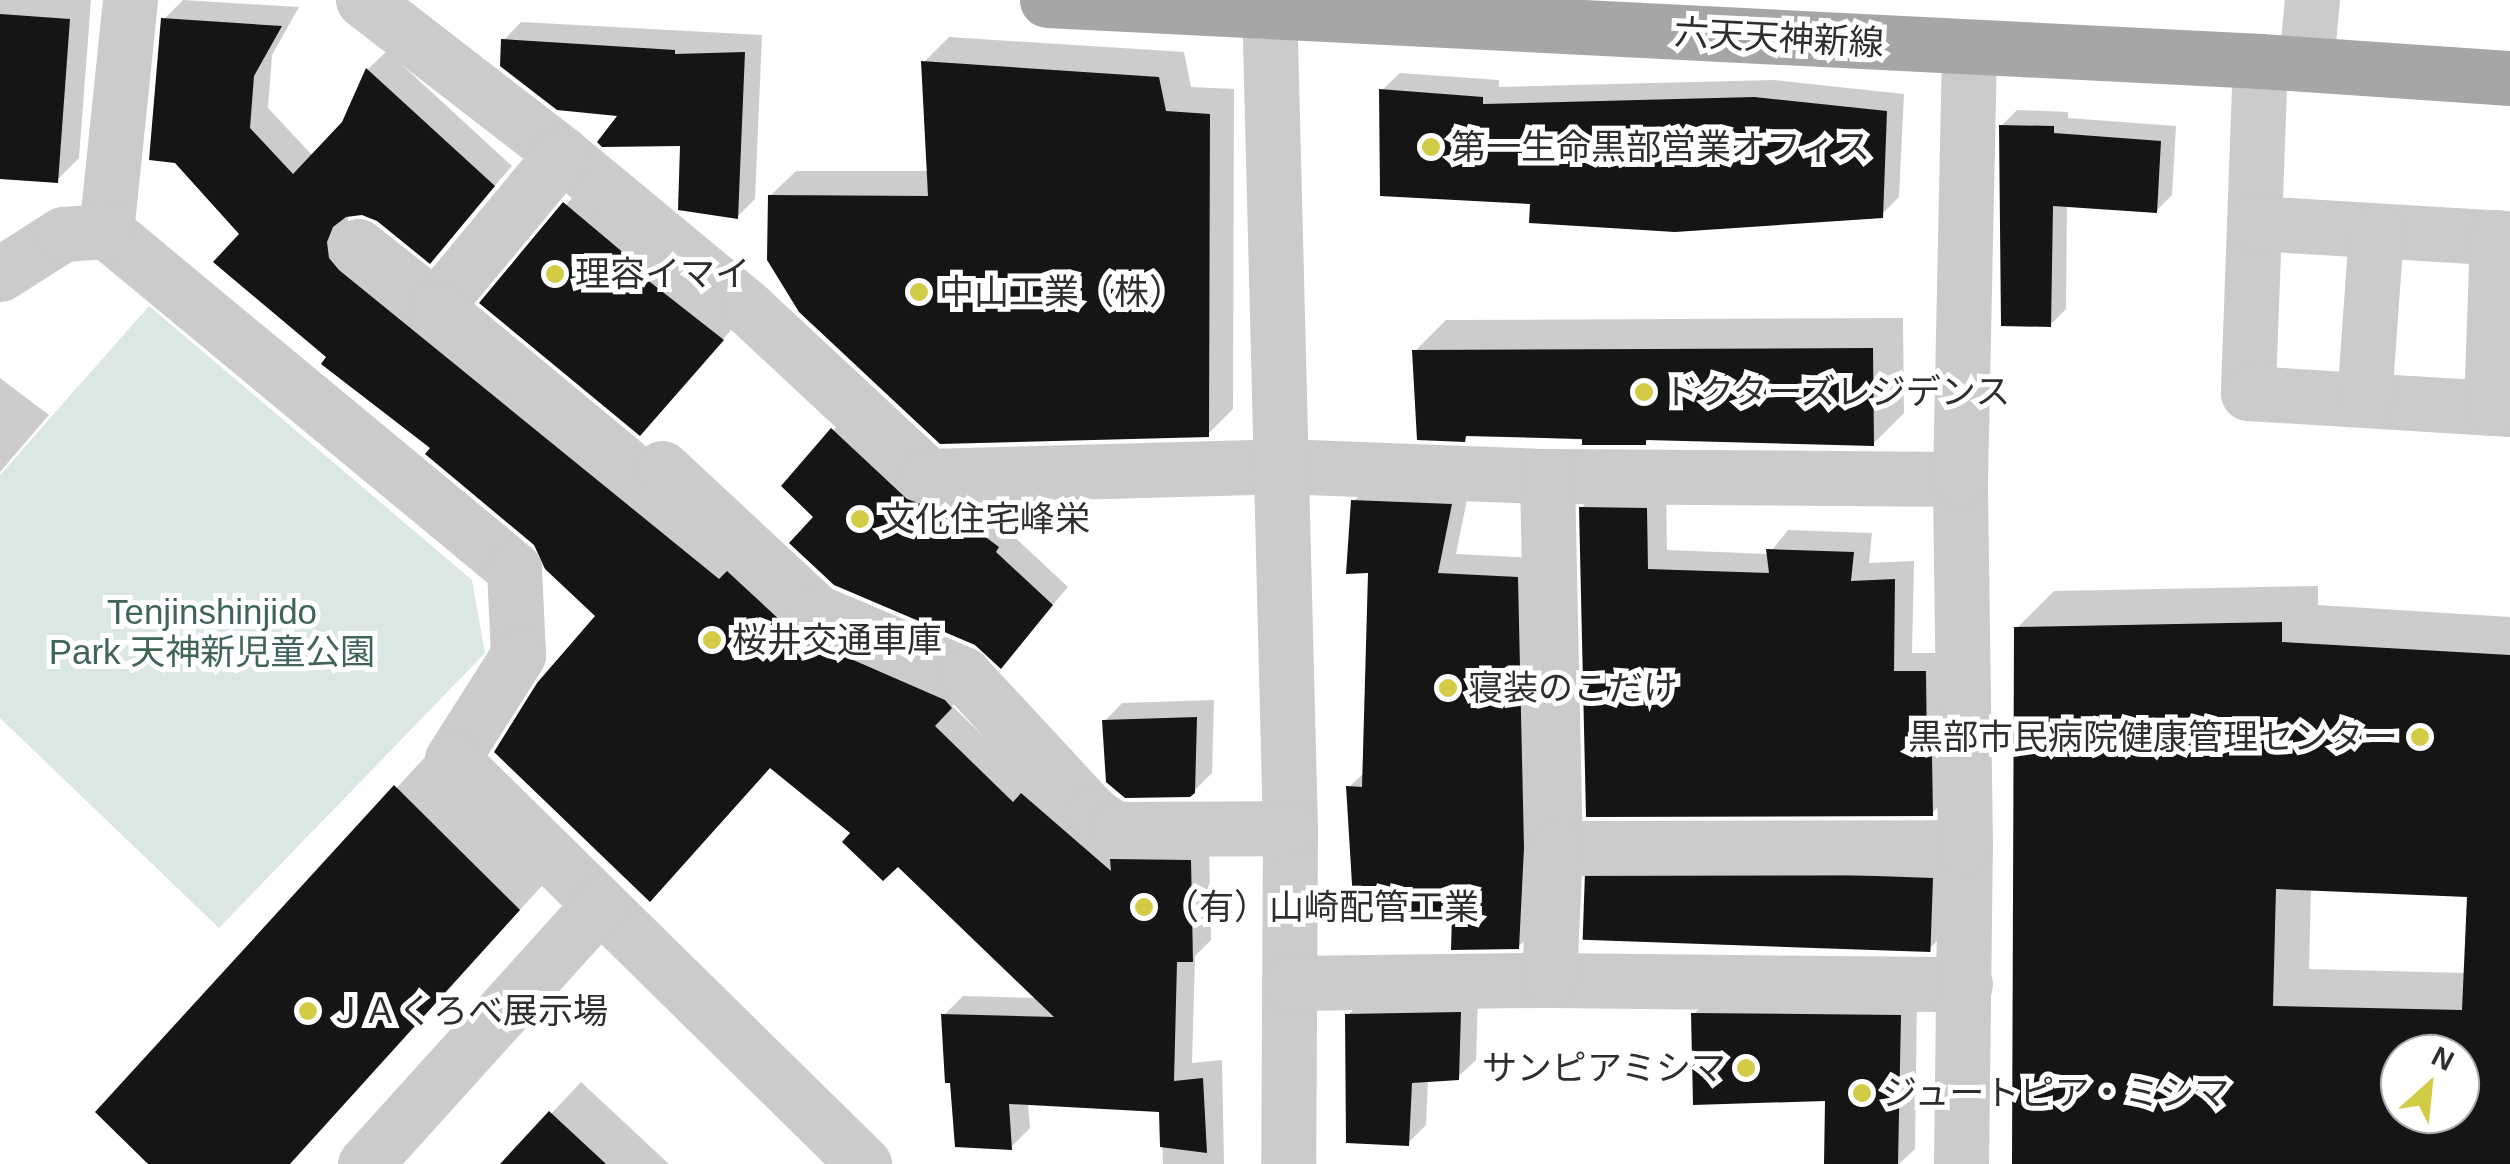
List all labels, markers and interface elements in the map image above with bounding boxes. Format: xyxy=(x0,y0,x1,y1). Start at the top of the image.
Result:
street label: 六天天神新線 xyxy=(1673,12,1885,64)
place label: 第一生命黒部営業オフィス xyxy=(1451,126,1871,168)
marker: 第一生命黒部営業オフィス xyxy=(1420,136,1442,158)
place label: 理容イマイ xyxy=(575,253,750,295)
marker: 理容イマイ xyxy=(544,263,566,285)
place label: 中山工業（株） xyxy=(939,271,1184,313)
marker: 中山工業（株） xyxy=(908,281,930,303)
place label: ドクターズレジデンス xyxy=(1664,371,2014,413)
marker: ドクターズレジデンス xyxy=(1633,381,1655,403)
place label: 文化住宅峰栄 xyxy=(880,498,1090,540)
marker: 文化住宅峰栄 xyxy=(849,508,871,530)
park label: Tenjinshinjido Park 天神新児童公園 xyxy=(49,591,375,673)
place label: 桜井交通車庫 xyxy=(732,619,942,661)
marker: 桜井交通車庫 xyxy=(701,629,723,651)
place label: 寝装のこだけ xyxy=(1468,667,1678,709)
marker: 寝装のこだけ xyxy=(1437,677,1459,699)
place label: 黒部市民病院健康管理センター xyxy=(1908,716,2398,758)
marker: 黒部市民病院健康管理センター xyxy=(2407,724,2433,750)
place label: （有）山崎配管工業 xyxy=(1164,886,1479,928)
marker: （有）山崎配管工業 xyxy=(1133,896,1155,918)
place label: ＪＡくろべ展示場 xyxy=(328,990,608,1032)
marker: ＪＡくろべ展示場 xyxy=(297,1000,319,1022)
north arrow xyxy=(2380,1034,2480,1134)
text: N xyxy=(2427,1040,2459,1077)
place label: サンピアミシマ xyxy=(1481,1047,1726,1089)
marker: サンピアミシマ xyxy=(1735,1057,1757,1079)
place label: ジュートピア・ミシマ xyxy=(1882,1072,2232,1114)
marker: ジュートピア・ミシマ xyxy=(1851,1082,1873,1104)

